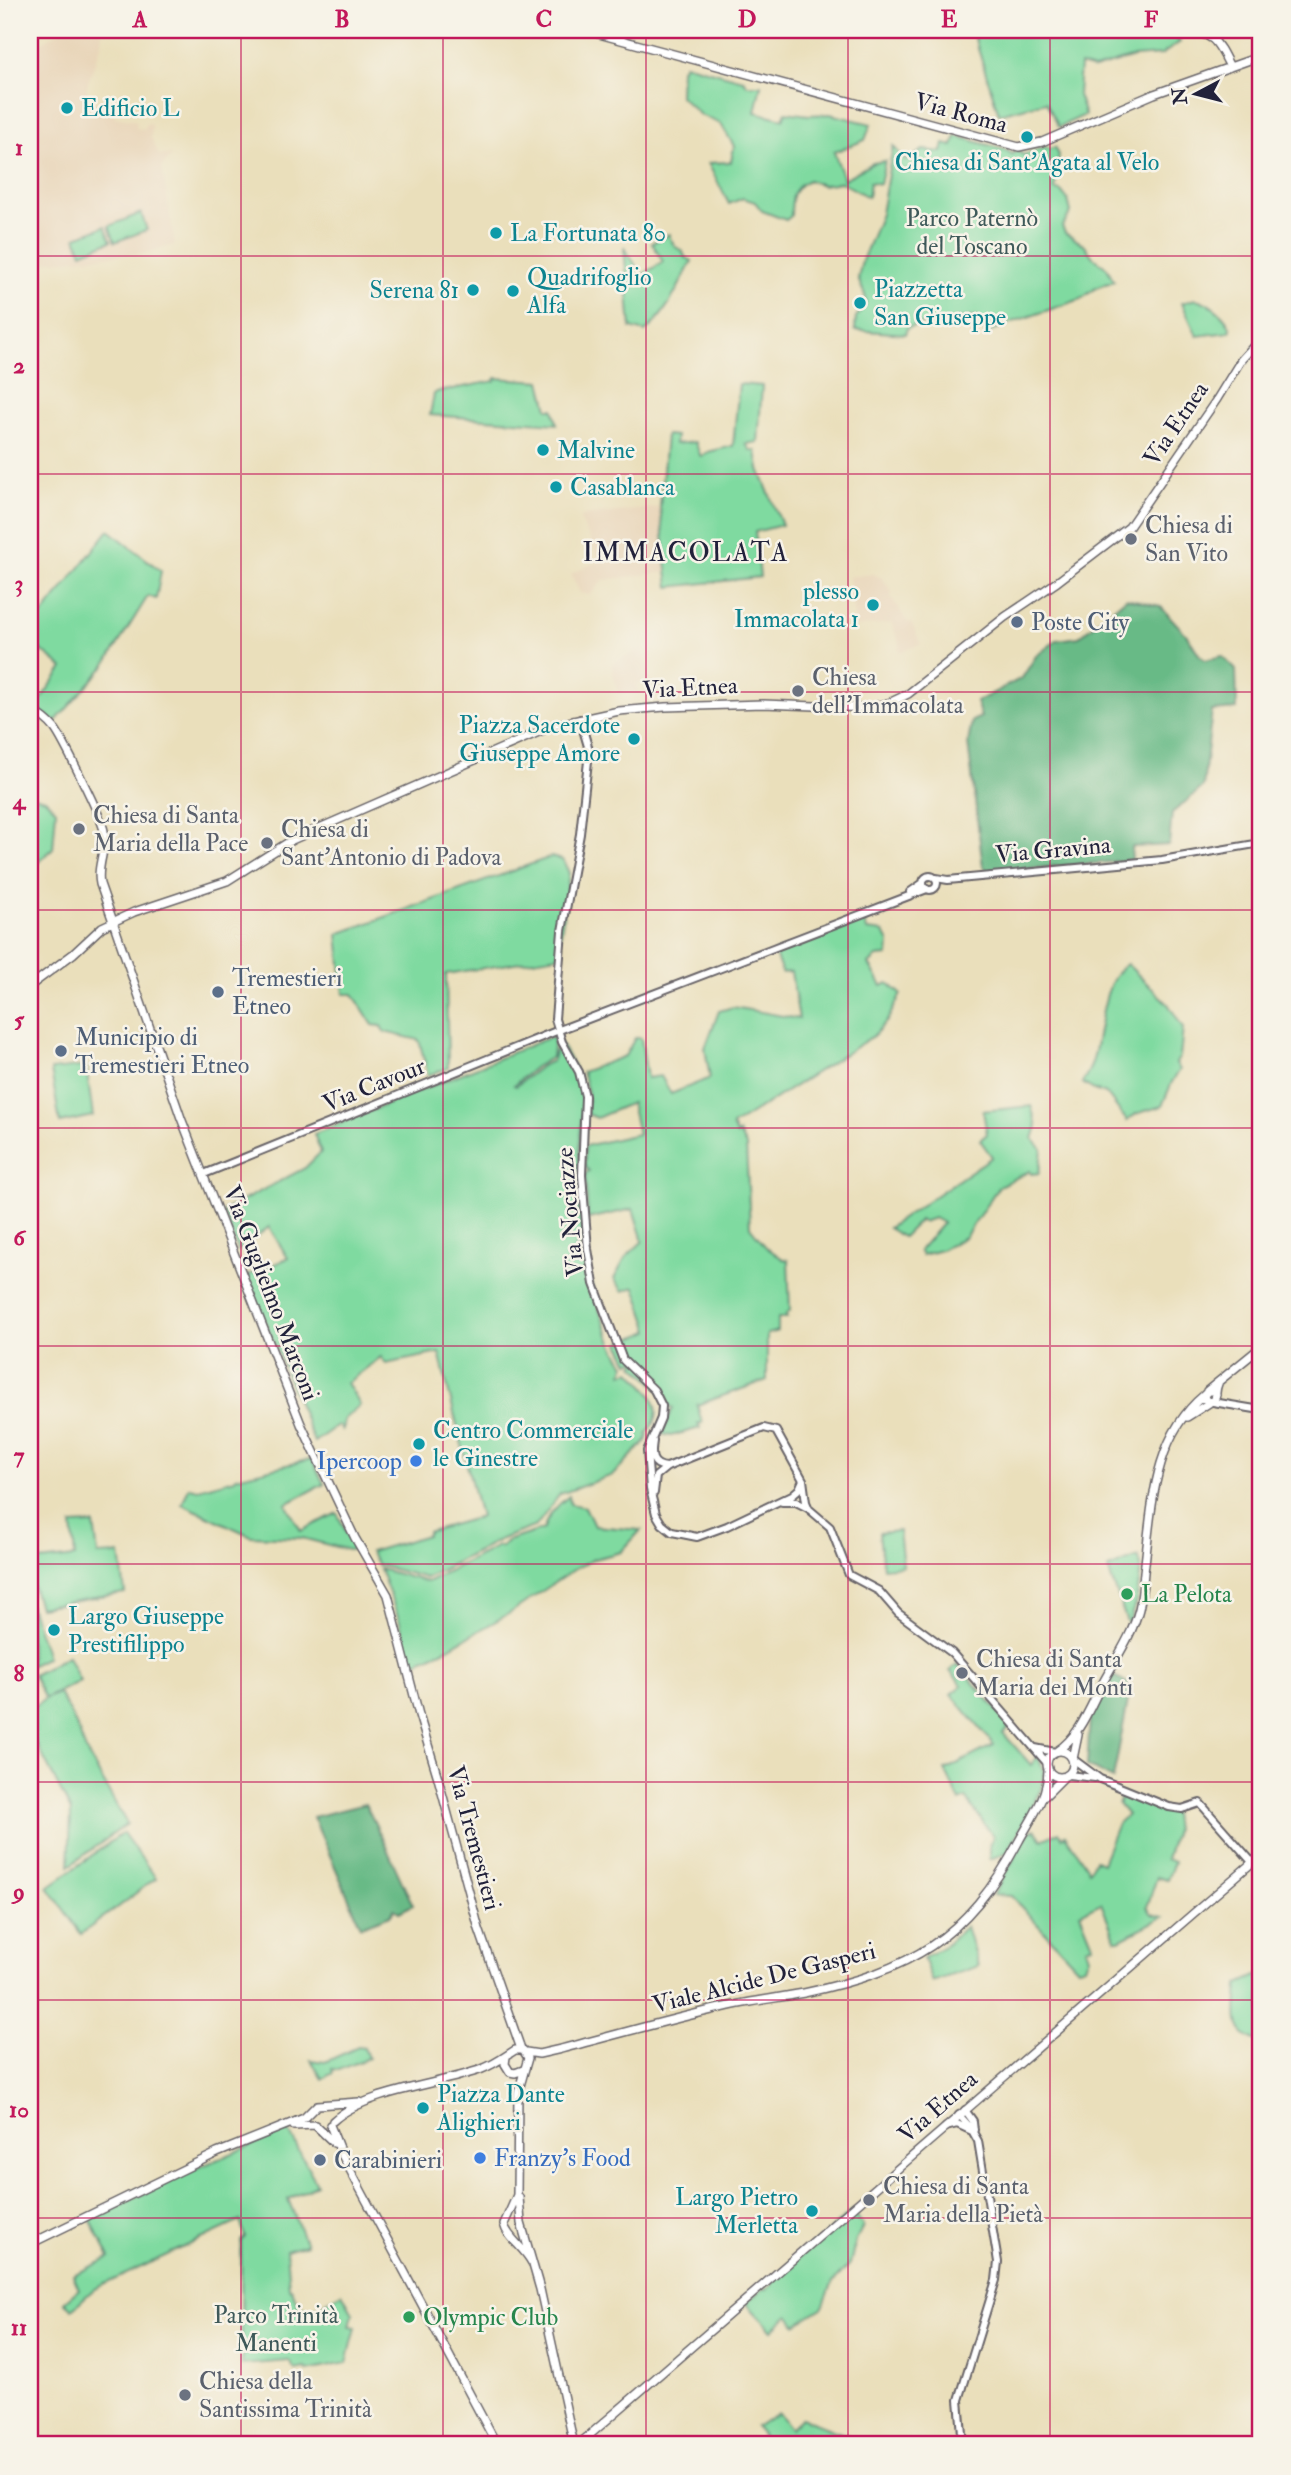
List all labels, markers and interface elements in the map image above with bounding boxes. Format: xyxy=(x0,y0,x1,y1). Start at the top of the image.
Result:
text: A xyxy=(132,5,148,34)
text: B xyxy=(334,5,350,34)
text: C xyxy=(536,5,552,34)
text: D xyxy=(738,5,756,34)
text: E xyxy=(941,5,958,34)
text: F xyxy=(1144,5,1159,34)
north arrow xyxy=(1162,60,1232,130)
text: N xyxy=(1167,85,1193,107)
street label: Via Roma xyxy=(911,86,1012,141)
place label: Edificio L xyxy=(81,93,180,124)
marker: Edificio L xyxy=(59,100,75,116)
marker: Chiesa di Sant'Agata al Velo xyxy=(1019,129,1035,145)
text: 1 xyxy=(15,133,23,162)
place label: Chiesa di Sant'Agata al Velo xyxy=(895,147,1159,178)
park label: Parco Paternò del Toscano xyxy=(906,203,1038,262)
place label: La Fortunata 80 xyxy=(510,218,666,249)
marker: La Fortunata 80 xyxy=(488,225,504,241)
place label: Quadrifoglio Alfa xyxy=(526,262,652,321)
place label: Piazzetta San Giuseppe xyxy=(874,274,1006,333)
place label: Serena 81 xyxy=(370,275,459,306)
marker: Serena 81 xyxy=(465,282,481,298)
marker: Quadrifoglio Alfa xyxy=(505,283,521,299)
marker: Piazzetta San Giuseppe xyxy=(852,295,868,311)
text: 2 xyxy=(13,351,25,380)
street label: Via Etnea xyxy=(1136,375,1216,472)
place label: Malvine xyxy=(557,435,635,466)
marker: Malvine xyxy=(535,442,551,458)
place label: Casablanca xyxy=(570,472,676,503)
marker: Casablanca xyxy=(548,479,564,495)
place label: Chiesa di San Vito xyxy=(1145,510,1233,569)
marker: Chiesa di San Vito xyxy=(1123,531,1139,547)
district label: IMMACOLATA xyxy=(583,537,789,569)
text: 3 xyxy=(15,569,23,598)
place label: plesso Immacolata 1 xyxy=(734,576,859,635)
marker: plesso Immacolata 1 xyxy=(865,597,881,613)
place label: Poste City xyxy=(1031,607,1129,638)
marker: Poste City xyxy=(1009,614,1025,630)
place label: Chiesa dell'Immacolata xyxy=(812,662,965,721)
street label: Via Etnea xyxy=(641,670,740,706)
marker: Chiesa dell'Immacolata xyxy=(790,683,806,699)
place label: Piazza Sacerdote Giuseppe Amore xyxy=(459,710,620,769)
marker: Piazza Sacerdote Giuseppe Amore xyxy=(626,731,642,747)
text: 4 xyxy=(12,787,27,816)
place label: Chiesa di Santa Maria della Pace xyxy=(93,800,248,859)
place label: Chiesa di Sant'Antonio di Padova xyxy=(281,814,502,873)
marker: Chiesa di Santa Maria della Pace xyxy=(71,821,87,837)
street label: Via Gravina xyxy=(994,829,1113,870)
marker: Chiesa di Sant'Antonio di Padova xyxy=(259,835,275,851)
place label: Tremestieri Etneo xyxy=(232,963,342,1022)
marker: Tremestieri Etneo xyxy=(210,984,226,1000)
text: 5 xyxy=(14,1005,25,1034)
place label: Municipio di Tremestieri Etneo xyxy=(75,1022,249,1081)
marker: Municipio di Tremestieri Etneo xyxy=(53,1043,69,1059)
street label: Via Cavour xyxy=(318,1050,430,1120)
street label: Via Nociazze xyxy=(549,1146,591,1278)
street label: Via Guglielmo Marconi xyxy=(216,1181,326,1405)
text: 6 xyxy=(13,1223,27,1252)
place label: Centro Commerciale le Ginestre xyxy=(433,1415,633,1474)
marker: Centro Commerciale le Ginestre xyxy=(411,1436,427,1452)
text: 7 xyxy=(14,1441,25,1470)
place label: Ipercoop xyxy=(317,1446,402,1477)
marker: Ipercoop xyxy=(408,1453,424,1469)
place label: La Pelota xyxy=(1141,1579,1233,1610)
marker: La Pelota xyxy=(1119,1586,1135,1602)
place label: Largo Giuseppe Prestifilippo xyxy=(68,1601,224,1660)
marker: Largo Giuseppe Prestifilippo xyxy=(46,1622,62,1638)
place label: Chiesa di Santa Maria dei Monti xyxy=(976,1644,1133,1703)
text: 8 xyxy=(14,1659,25,1688)
marker: Chiesa di Santa Maria dei Monti xyxy=(954,1665,970,1681)
street label: Via Tremestieri xyxy=(440,1762,508,1914)
text: 9 xyxy=(11,1877,25,1906)
street label: Viale Alcide De Gasperi xyxy=(649,1935,879,2021)
street label: Via Etnea xyxy=(892,2063,985,2150)
place label: Piazza Dante Alighieri xyxy=(436,2079,565,2138)
text: 10 xyxy=(9,2095,29,2124)
marker: Piazza Dante Alighieri xyxy=(415,2100,431,2116)
place label: Franzy's Food xyxy=(494,2143,631,2174)
place label: Carabinieri xyxy=(334,2145,442,2176)
marker: Franzy's Food xyxy=(472,2150,488,2166)
marker: Carabinieri xyxy=(312,2152,328,2168)
place label: Chiesa di Santa Maria della Pietà xyxy=(883,2171,1044,2230)
place label: Largo Pietro Merletta xyxy=(675,2182,799,2241)
marker: Chiesa di Santa Maria della Pietà xyxy=(861,2192,877,2208)
marker: Largo Pietro Merletta xyxy=(804,2203,820,2219)
park label: Parco Trinità Manenti xyxy=(213,2300,340,2359)
place label: Olympic Club xyxy=(423,2302,559,2333)
marker: Olympic Club xyxy=(401,2309,417,2325)
text: 11 xyxy=(11,2313,27,2342)
place label: Chiesa della Santissima Trinità xyxy=(199,2366,373,2425)
marker: Chiesa della Santissima Trinità xyxy=(177,2387,193,2403)

